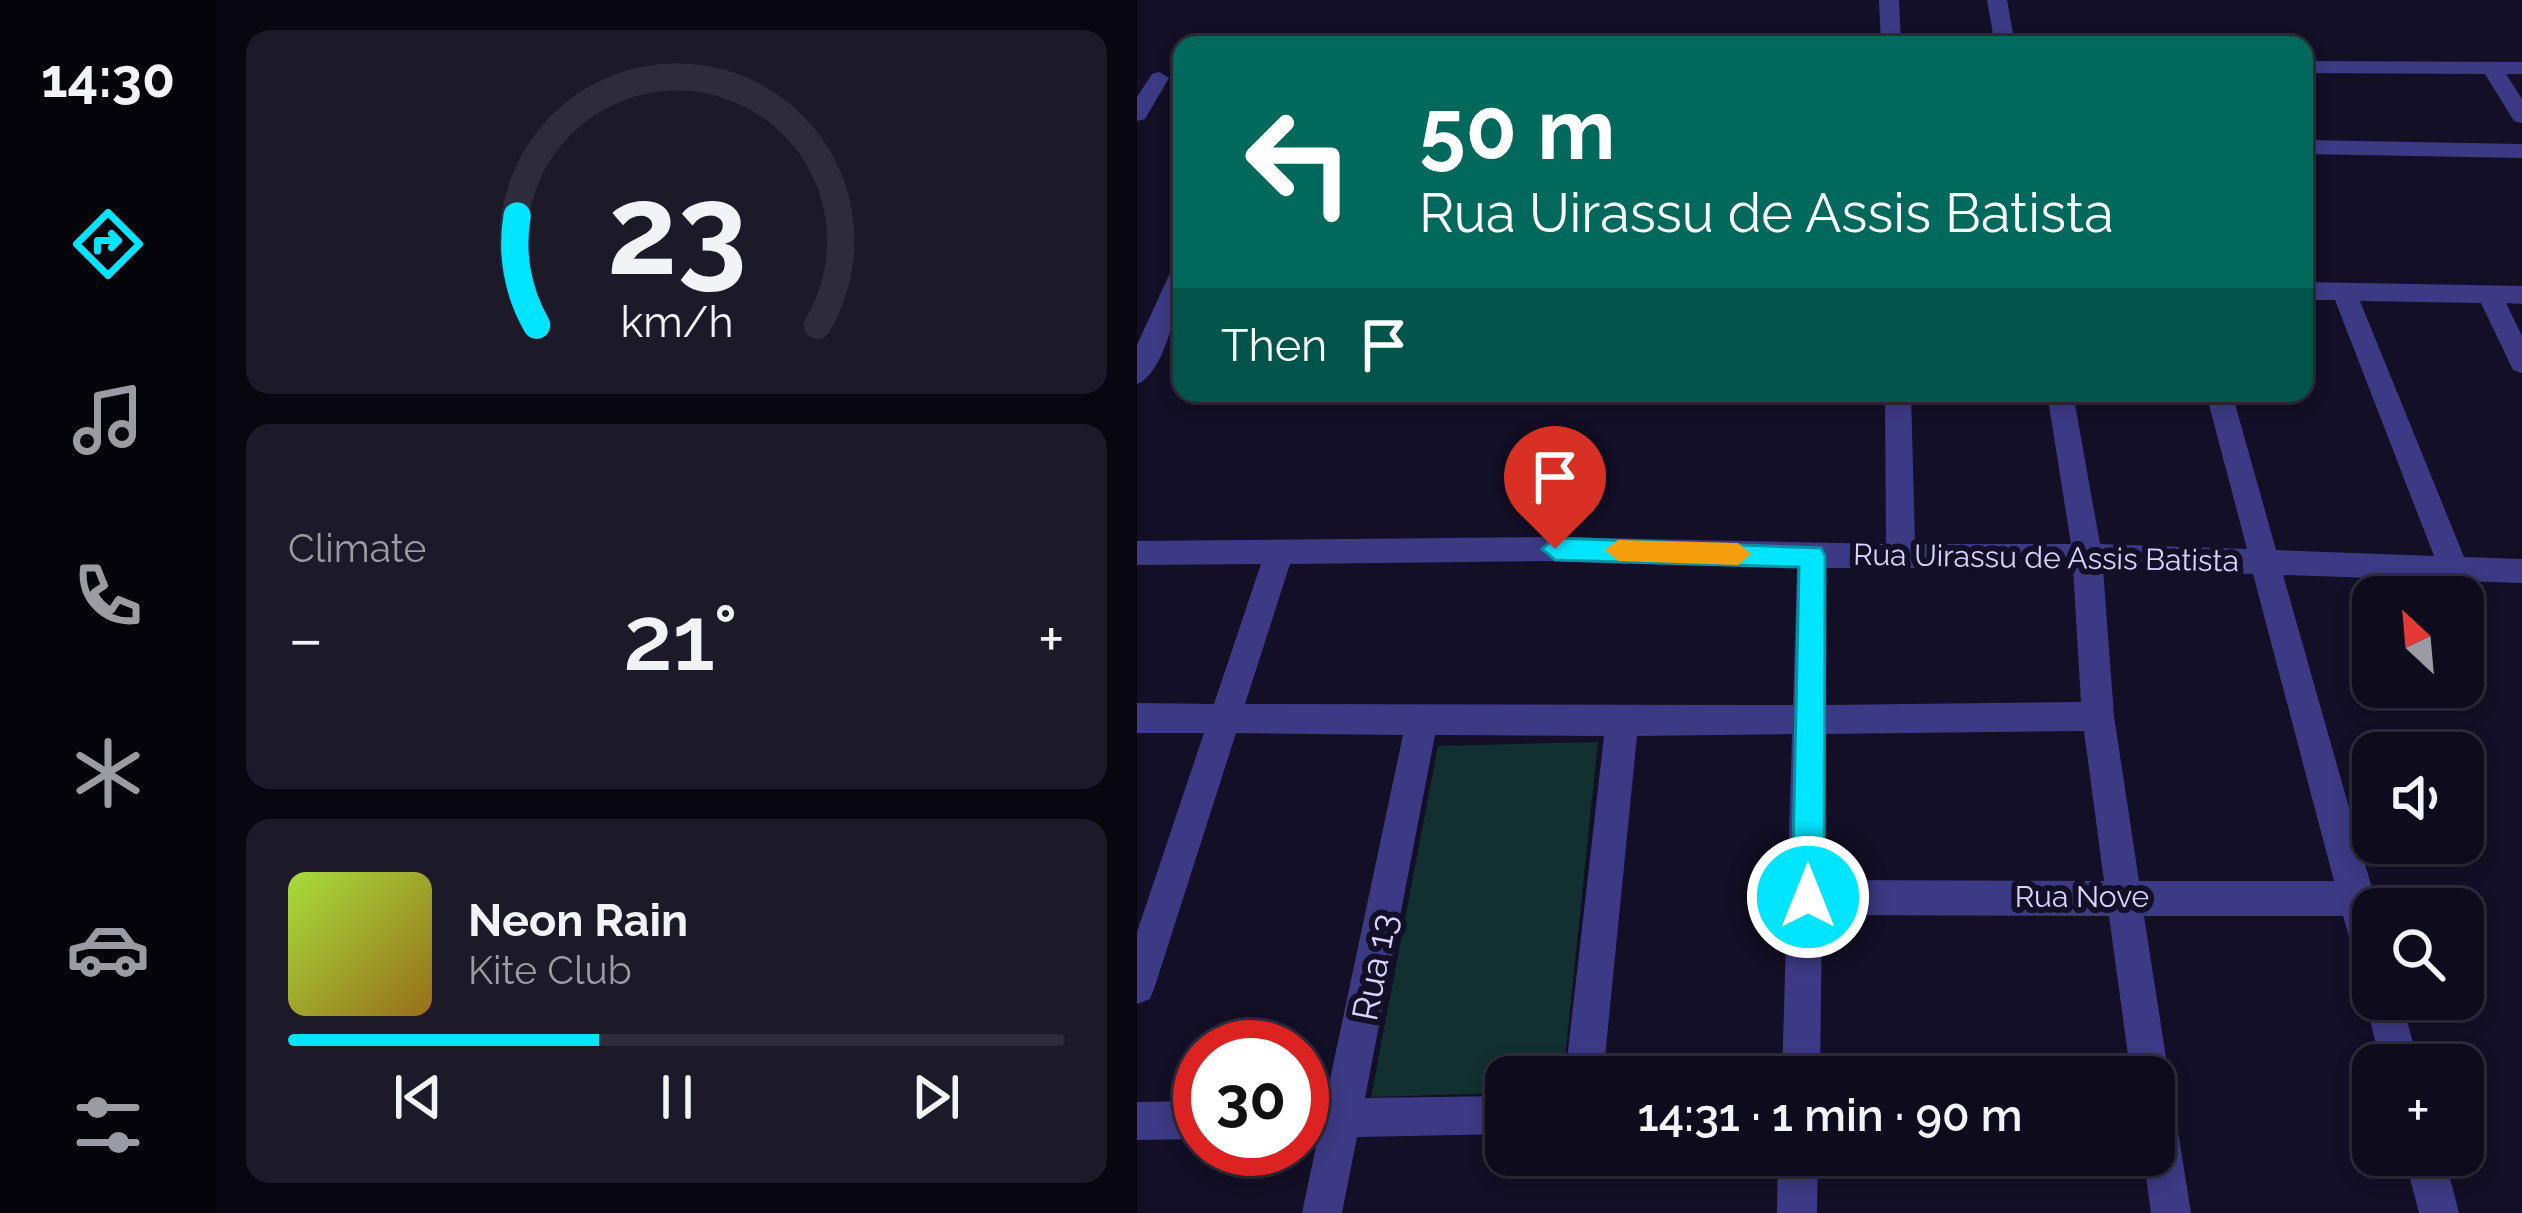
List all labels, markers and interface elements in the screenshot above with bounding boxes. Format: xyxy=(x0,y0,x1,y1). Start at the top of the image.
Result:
text: 14:30 xyxy=(41,46,175,110)
text: 50 m xyxy=(1419,80,1615,179)
icon: left xyxy=(1221,84,1377,240)
text: 23 xyxy=(606,158,747,304)
text: Rua Uirassu de Assis Batista xyxy=(1419,181,2114,245)
icon: directions xyxy=(66,202,150,286)
text: km/h xyxy=(620,297,733,347)
icon: arrive xyxy=(1351,312,1417,378)
text: Then xyxy=(1221,319,1327,372)
icon: music xyxy=(66,378,150,462)
pin xyxy=(1504,426,1606,549)
icon: arrive xyxy=(1522,444,1588,510)
text: Climate xyxy=(288,525,426,571)
street label: Rua Uirassu de Assis Batista xyxy=(1853,537,2239,578)
icon: phone xyxy=(66,554,150,638)
north arrow xyxy=(2352,576,2484,708)
map controls xyxy=(2352,576,2484,1176)
text: 21° xyxy=(623,585,738,691)
text: − xyxy=(288,600,324,677)
text: + xyxy=(1038,600,1065,677)
icon: climate xyxy=(66,731,150,815)
button: sound xyxy=(2352,732,2484,864)
position arrow xyxy=(1745,834,1871,960)
street label: Rua Nove xyxy=(2015,879,2149,914)
button: search xyxy=(2352,888,2484,1020)
text: Neon Rain xyxy=(468,894,688,947)
icon: car xyxy=(66,907,150,991)
street label: Rua 13 xyxy=(1343,910,1405,1024)
text: Kite Club xyxy=(468,947,632,993)
speed limit sign: 30 xyxy=(1173,1020,1329,1176)
button: + xyxy=(2352,1044,2484,1176)
icon: previous xyxy=(385,1064,451,1130)
icon: pause xyxy=(644,1064,710,1130)
icon: next xyxy=(903,1064,969,1130)
icon: filters xyxy=(66,1083,150,1167)
text: 14:31 · 1 min · 90 m xyxy=(1638,1089,2022,1142)

